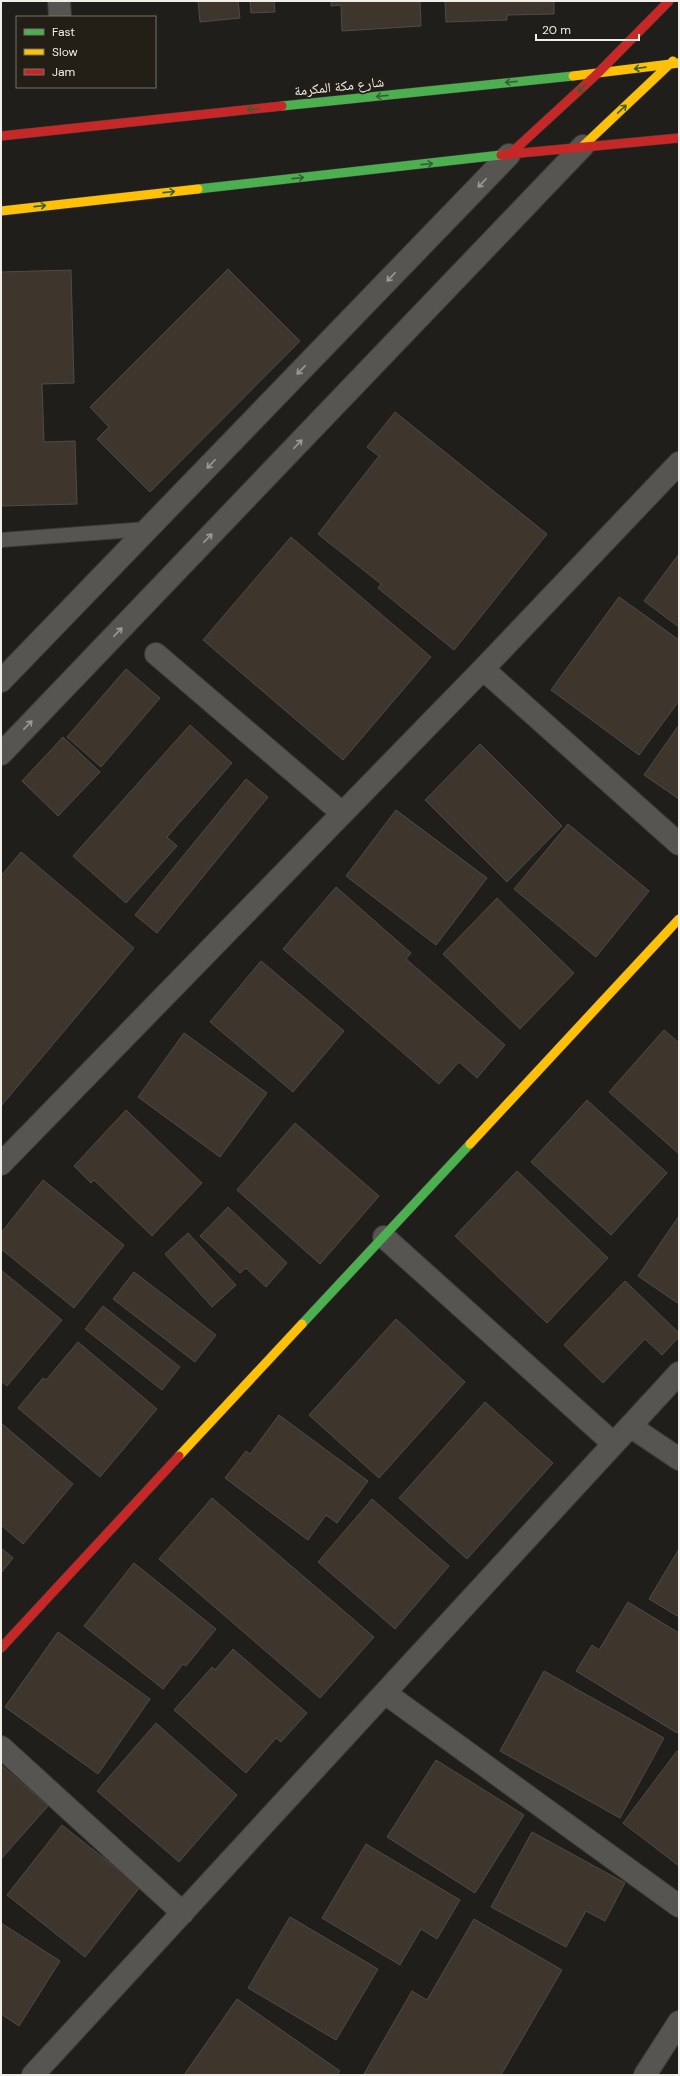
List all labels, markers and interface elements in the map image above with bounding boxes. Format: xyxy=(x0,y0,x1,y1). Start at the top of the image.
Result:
legend xyxy=(16,16,156,88)
scale bar xyxy=(536,16,639,42)
text: 20 m xyxy=(542,22,571,38)
text: Fast xyxy=(52,24,75,40)
text: Slow xyxy=(52,44,78,60)
text: Jam xyxy=(52,64,75,80)
one-way arrow xyxy=(634,64,647,72)
street label: شارع مكة المكرمة xyxy=(293,72,385,101)
one-way arrow xyxy=(505,79,518,86)
one-way arrow xyxy=(577,83,587,93)
one-way arrow xyxy=(376,92,389,100)
one-way arrow xyxy=(617,104,627,114)
one-way arrow xyxy=(247,106,260,113)
one-way arrow xyxy=(421,160,434,168)
one-way arrow xyxy=(291,174,304,182)
one-way arrow xyxy=(477,178,487,188)
one-way arrow xyxy=(162,188,175,196)
one-way arrow xyxy=(33,203,46,210)
one-way arrow xyxy=(387,272,396,282)
one-way arrow xyxy=(296,365,306,375)
one-way arrow xyxy=(293,439,303,449)
one-way arrow xyxy=(206,458,215,469)
one-way arrow xyxy=(203,533,213,543)
one-way arrow xyxy=(113,627,122,637)
one-way arrow xyxy=(23,720,33,730)

